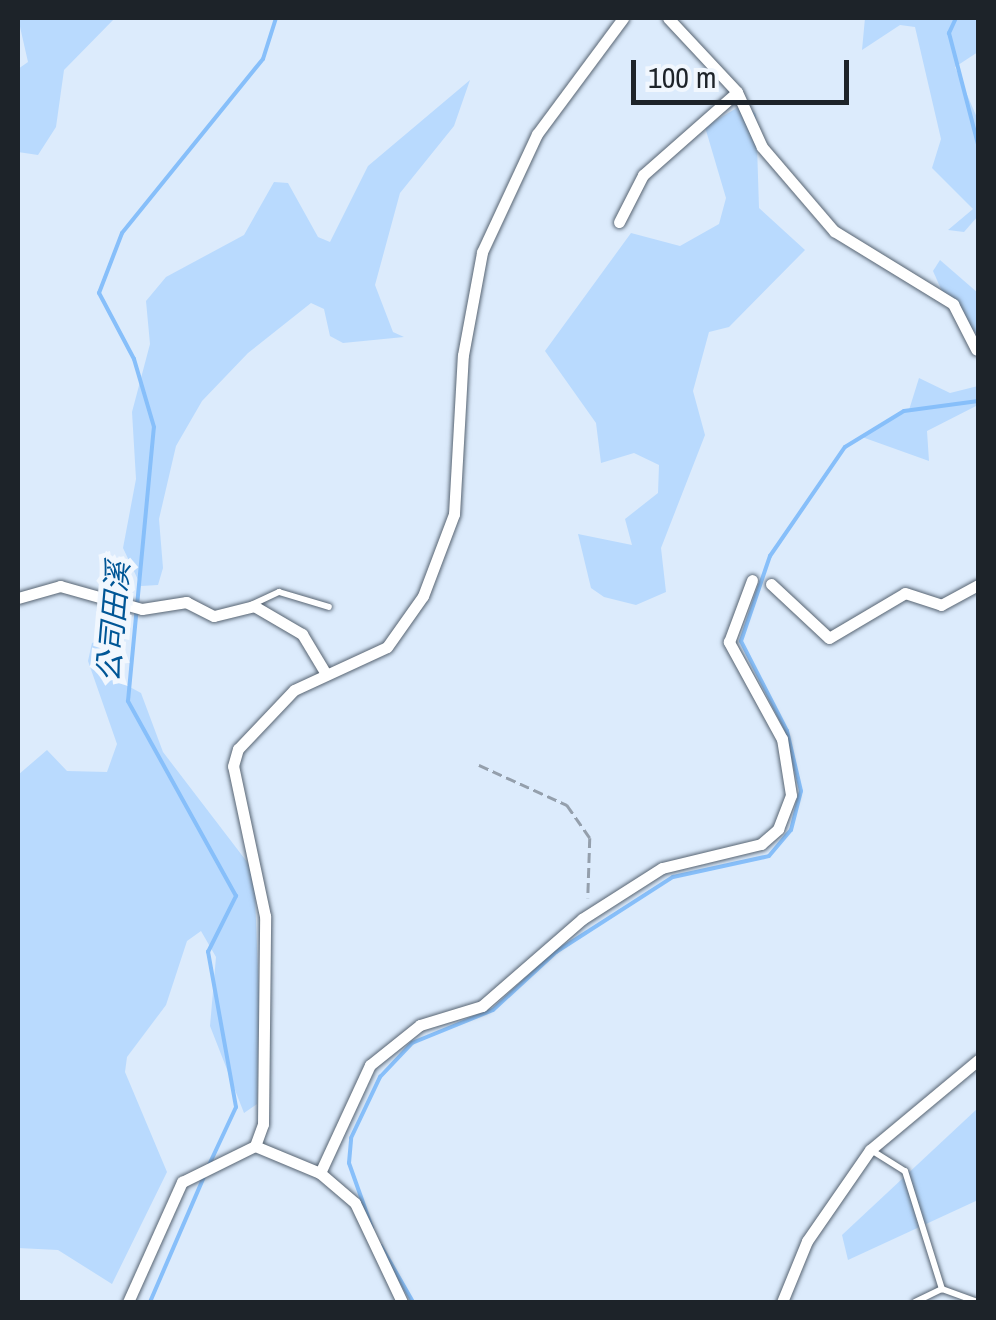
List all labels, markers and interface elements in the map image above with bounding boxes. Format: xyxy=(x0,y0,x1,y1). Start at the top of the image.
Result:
scale bar xyxy=(636,40,854,102)
text: 100 m xyxy=(648,57,716,97)
water label: 公司田溪 xyxy=(90,561,136,683)

